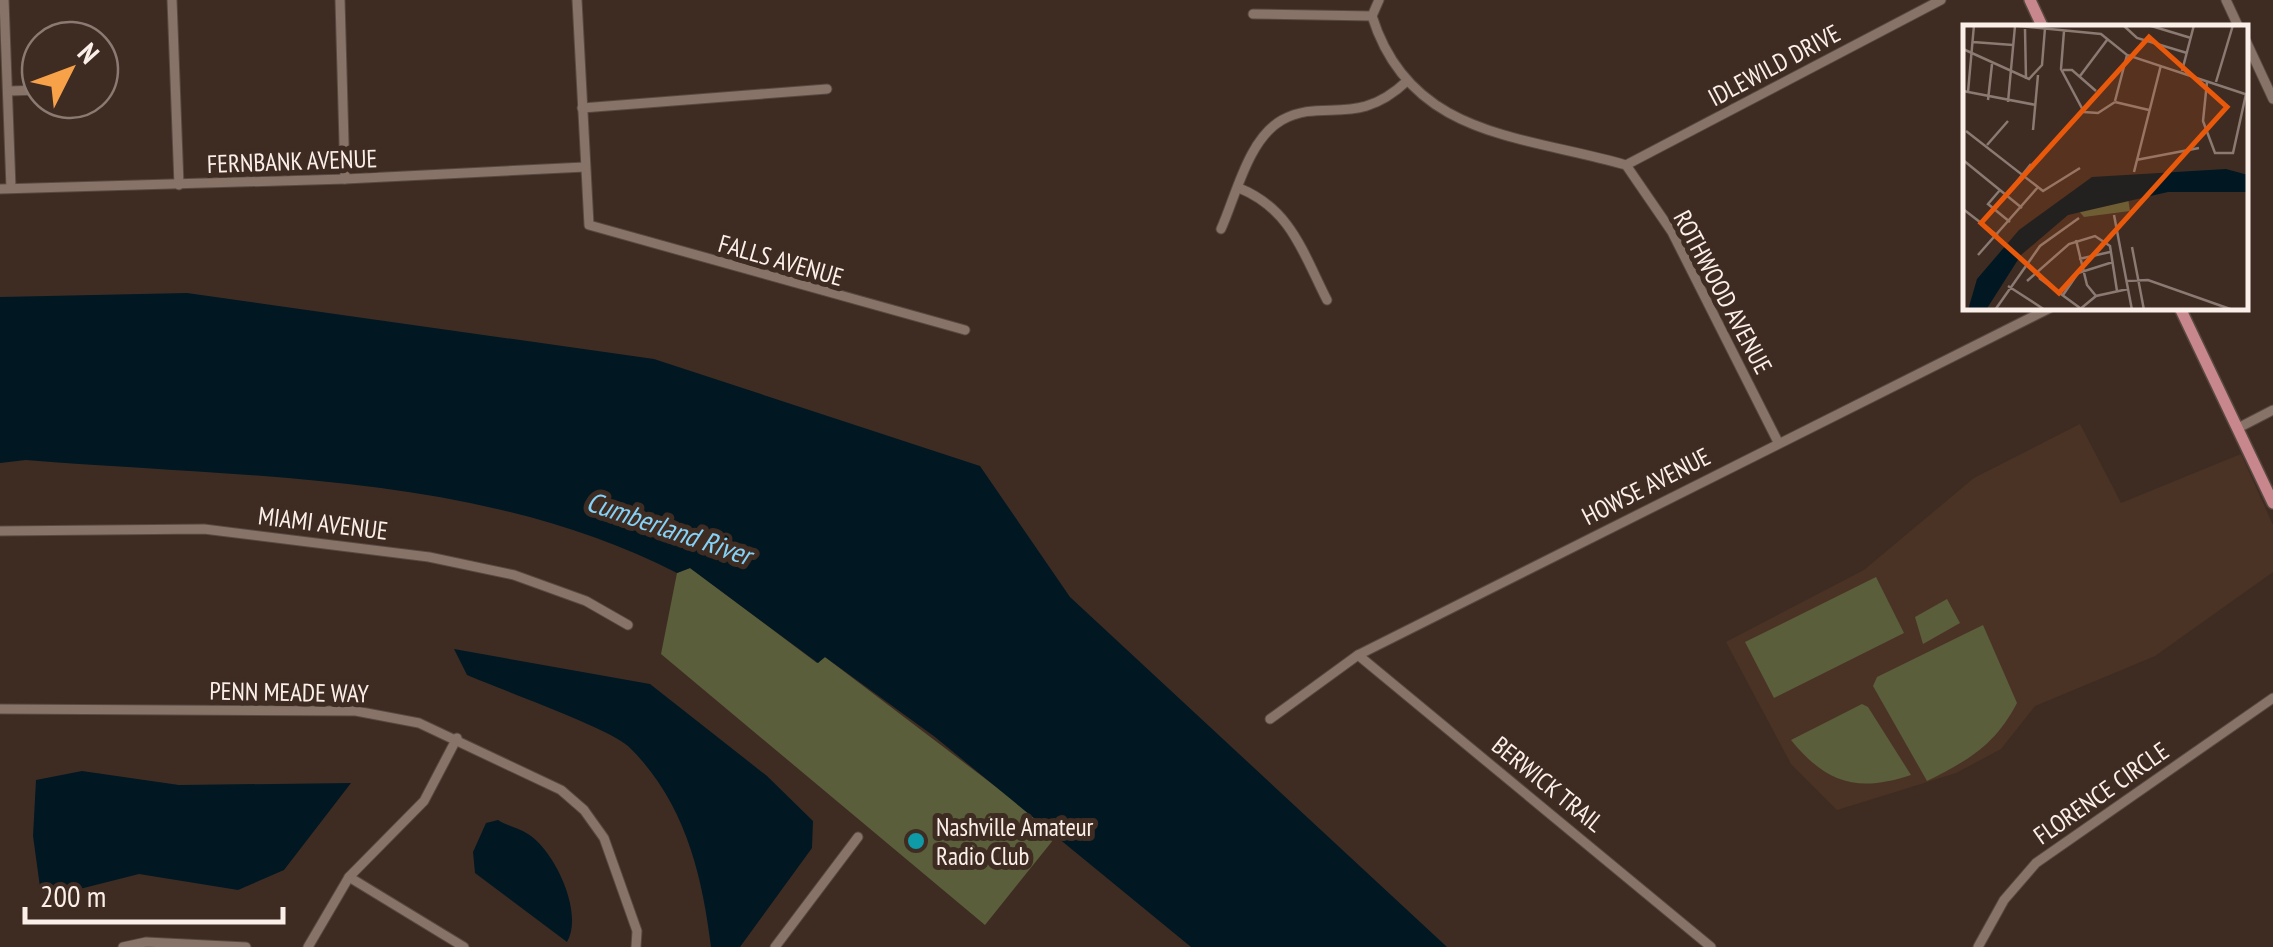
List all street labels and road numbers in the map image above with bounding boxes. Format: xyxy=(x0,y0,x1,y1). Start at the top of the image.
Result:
street label: IDLEWILD DRIVE xyxy=(1703,17,1845,113)
street label: FERNBANK AVENUE xyxy=(206,142,378,180)
street label: ROTHWOOD AVENUE xyxy=(1666,205,1780,379)
street label: FALLS AVENUE xyxy=(715,227,847,293)
street label: HOWSE AVENUE xyxy=(1576,440,1716,532)
street label: MIAMI AVENUE xyxy=(256,499,390,547)
street label: PENN MEADE WAY xyxy=(209,675,370,709)
street label: BERWICK TRAIL xyxy=(1486,729,1611,839)
street label: FLORENCE CIRCLE xyxy=(2027,735,2175,851)

